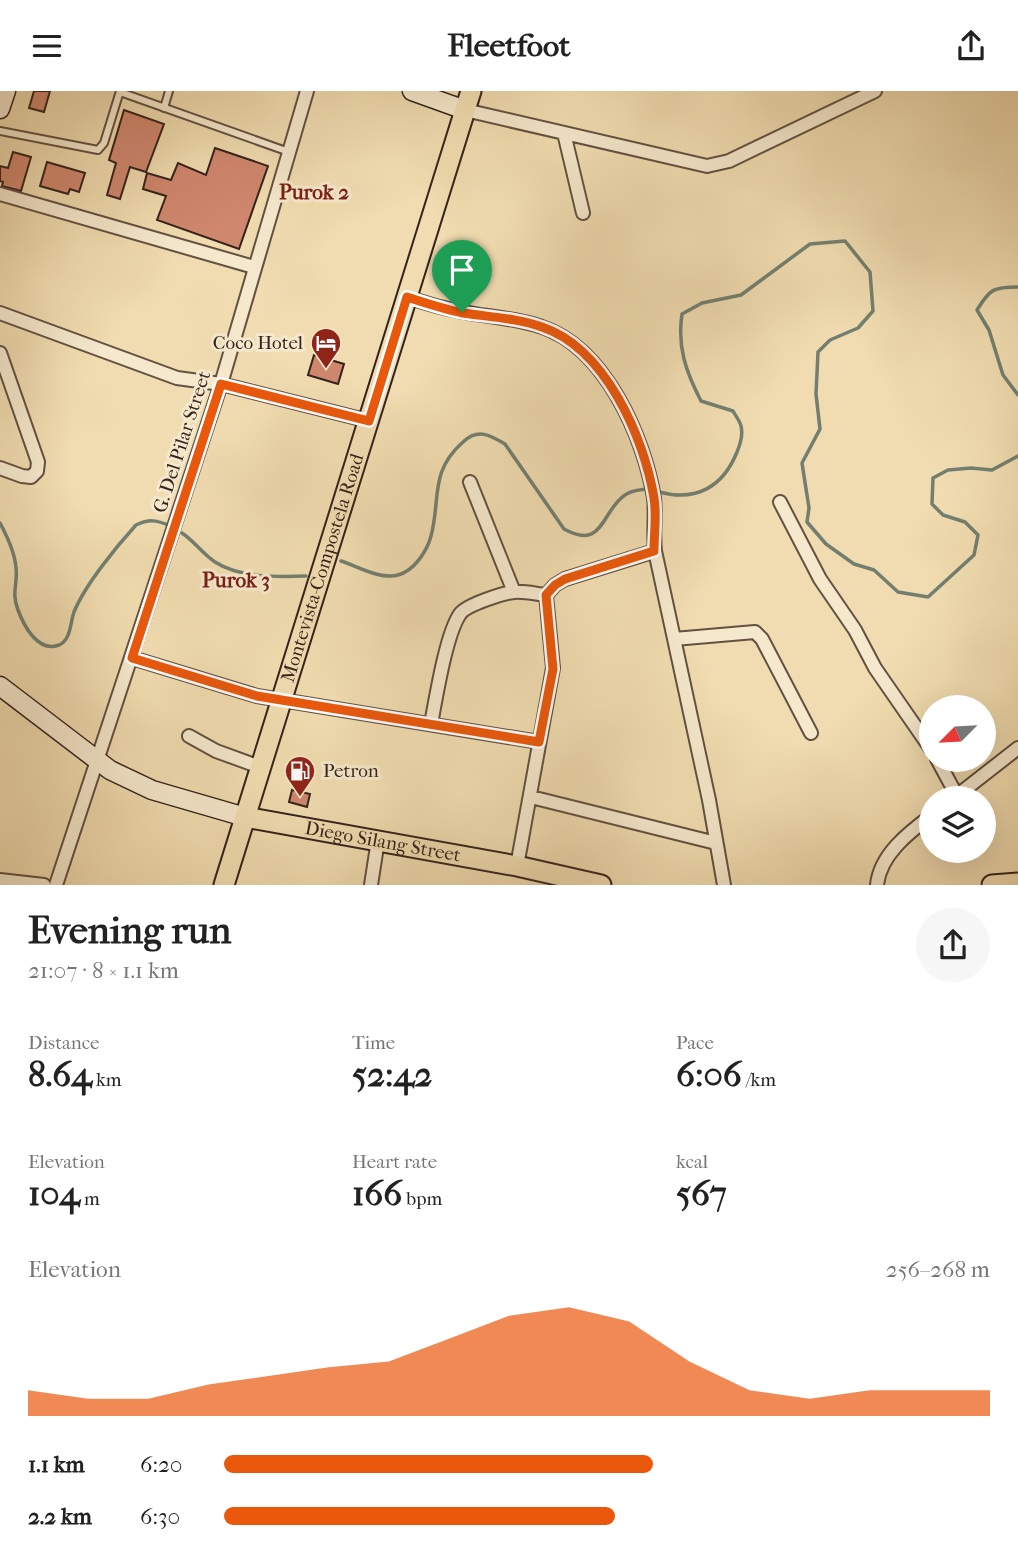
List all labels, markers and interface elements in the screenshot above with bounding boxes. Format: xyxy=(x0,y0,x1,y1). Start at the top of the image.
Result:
icon: menu xyxy=(28,27,66,65)
text: Fleetfoot xyxy=(448,27,570,64)
icon: share xyxy=(952,27,990,65)
district label: Purok 2 xyxy=(279,180,349,204)
pin xyxy=(432,240,492,312)
icon: arrive xyxy=(443,251,481,289)
hotel icon: Coco Hotel xyxy=(309,326,343,370)
place label: Coco Hotel xyxy=(213,332,303,354)
street label: G. Del Pilar Street xyxy=(149,368,215,516)
street label: Montevista-Compostela Road xyxy=(277,450,369,685)
district label: Purok 3 xyxy=(202,568,270,592)
north arrow xyxy=(919,695,996,772)
map controls xyxy=(919,695,996,863)
fuel station icon: Petron xyxy=(283,754,317,798)
place label: Petron xyxy=(323,760,379,782)
button: layers xyxy=(919,786,996,863)
street label: Diego Silang Street xyxy=(303,817,463,867)
text: Evening run xyxy=(28,908,231,953)
button: share xyxy=(916,908,990,982)
text: 21:07 · 8 × 1.1 km xyxy=(28,957,179,984)
text: Distance xyxy=(28,1032,99,1054)
text: Time xyxy=(352,1032,395,1054)
text: Pace xyxy=(676,1032,714,1054)
text: 8.64 xyxy=(28,1054,92,1095)
text: 52:42 xyxy=(352,1054,432,1095)
text: 6:06 xyxy=(676,1054,742,1095)
text: km xyxy=(92,1069,122,1091)
text: /km xyxy=(742,1069,776,1091)
text: Elevation xyxy=(28,1151,105,1173)
text: Heart rate xyxy=(352,1151,437,1173)
text: kcal xyxy=(676,1151,708,1173)
text: 104 xyxy=(28,1173,80,1214)
text: 166 xyxy=(352,1173,402,1214)
text: 567 xyxy=(676,1173,727,1214)
text: m xyxy=(80,1188,100,1210)
text: bpm xyxy=(402,1188,442,1210)
text: Elevation xyxy=(28,1256,121,1283)
text: 256–268 m xyxy=(886,1256,990,1283)
text: 1.1 km xyxy=(28,1451,85,1478)
text: 6:20 xyxy=(140,1451,183,1478)
text: 2.2 km xyxy=(28,1503,92,1530)
text: 6:30 xyxy=(140,1503,180,1530)

